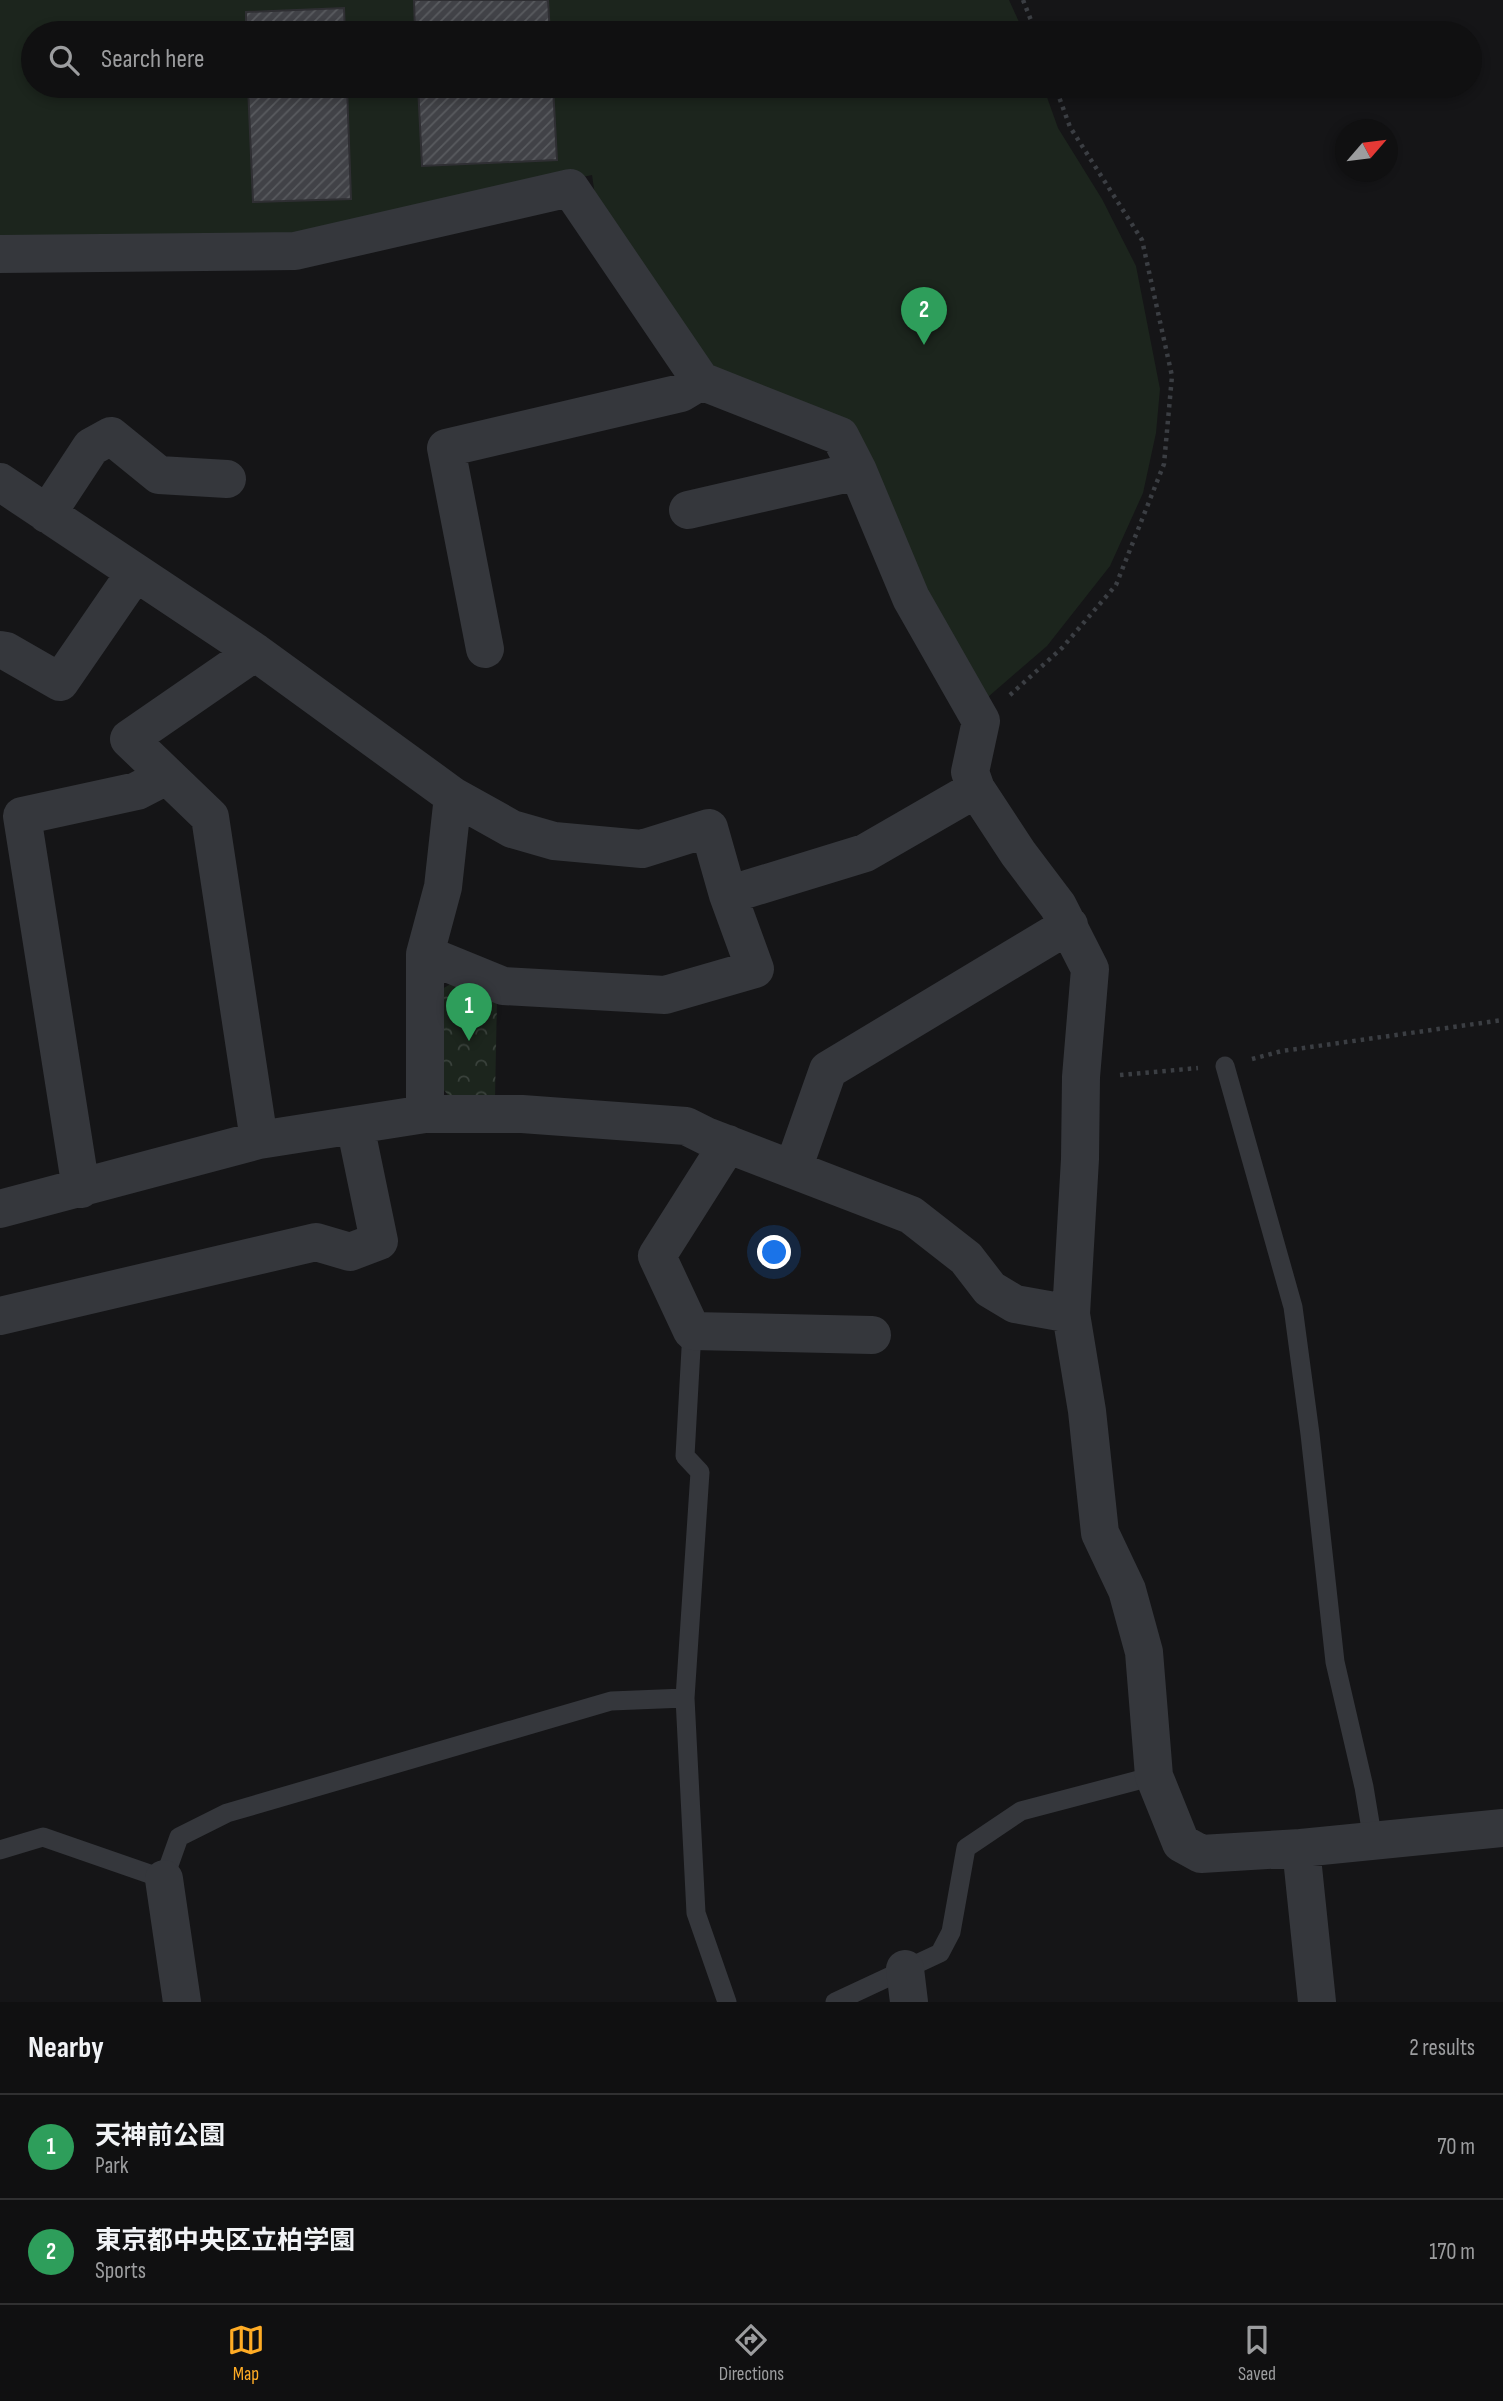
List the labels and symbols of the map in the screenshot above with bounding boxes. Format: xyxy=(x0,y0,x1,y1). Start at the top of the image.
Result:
north arrow xyxy=(1335,119,1398,182)
pin: 2 xyxy=(901,287,947,345)
pin: 1 xyxy=(446,983,492,1041)
your location xyxy=(757,1235,791,1269)

